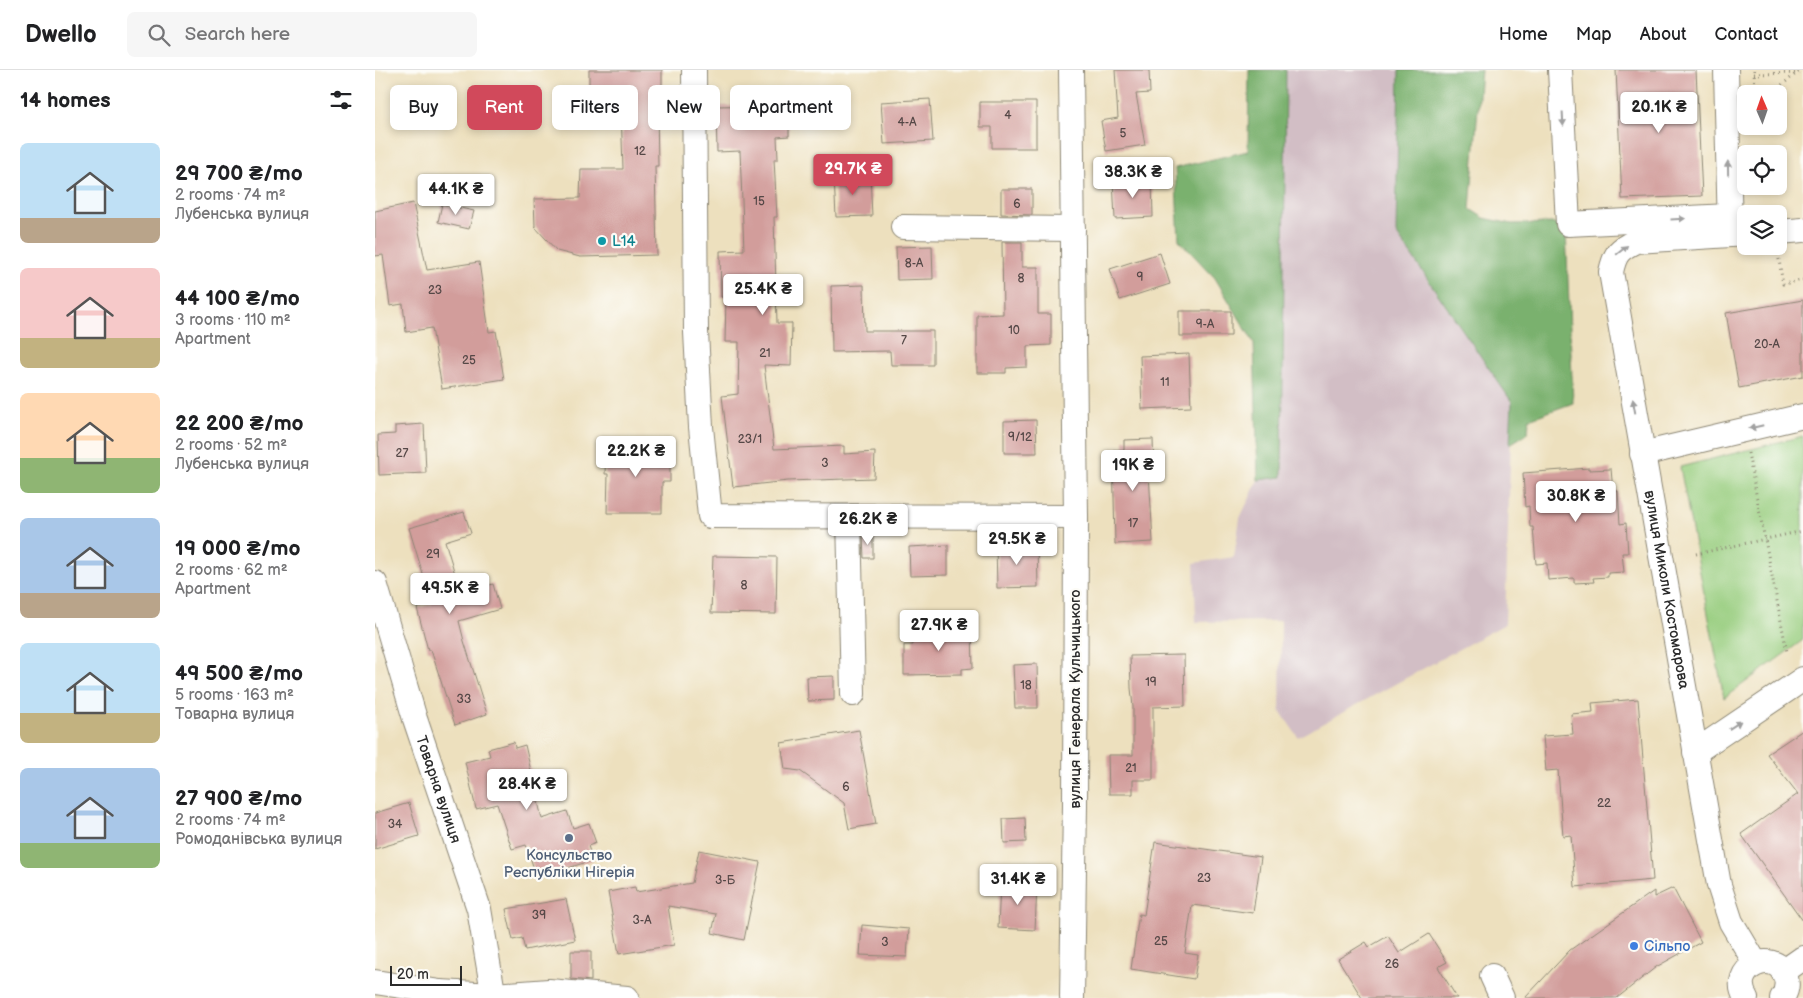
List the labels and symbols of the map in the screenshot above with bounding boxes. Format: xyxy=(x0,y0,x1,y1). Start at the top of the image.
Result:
north arrow xyxy=(1737,85,1787,135)
pin: 20.1K ₴ xyxy=(1613,92,1705,134)
house number: 4 xyxy=(1004,108,1012,123)
one-way arrow xyxy=(1559,111,1567,127)
house number: 4-А xyxy=(898,115,917,130)
house number: 5 xyxy=(1120,126,1127,141)
house number: 12 xyxy=(634,144,646,159)
pin: 29.7K ₴ xyxy=(807,154,899,196)
pin: 38.3K ₴ xyxy=(1087,156,1179,199)
one-way arrow xyxy=(1724,159,1732,175)
pin: 44.1K ₴ xyxy=(410,174,502,216)
house number: 15 xyxy=(753,194,765,209)
house number: 6 xyxy=(1013,197,1021,212)
one-way arrow xyxy=(1670,214,1686,222)
place label: L14 xyxy=(612,232,636,251)
marker: L14 xyxy=(596,235,608,247)
one-way arrow xyxy=(1616,244,1629,255)
house number: 8-А xyxy=(905,256,924,271)
house number: 9 xyxy=(1137,270,1144,285)
house number: 8 xyxy=(1018,271,1025,286)
pin: 25.4K ₴ xyxy=(717,274,809,316)
house number: 23 xyxy=(428,283,442,298)
house number: 9-А xyxy=(1196,317,1215,332)
house number: 10 xyxy=(1008,323,1020,338)
house number: 7 xyxy=(901,333,907,348)
house number: 20-А xyxy=(1754,337,1781,352)
house number: 21 xyxy=(759,346,771,361)
house number: 25 xyxy=(462,353,476,368)
house number: 11 xyxy=(1160,375,1170,390)
one-way arrow xyxy=(1629,397,1637,413)
one-way arrow xyxy=(1748,423,1763,431)
house number: 9/12 xyxy=(1008,430,1032,445)
house number: 23/1 xyxy=(738,432,762,447)
pin: 22.2K ₴ xyxy=(590,436,682,478)
house number: 27 xyxy=(396,446,409,461)
pin: 19K ₴ xyxy=(1098,450,1168,492)
house number: 3 xyxy=(821,456,829,471)
pin: 30.8K ₴ xyxy=(1530,480,1622,523)
street label: вулиця Миколи Костомарова xyxy=(1640,489,1693,691)
pin: 26.2K ₴ xyxy=(822,504,914,546)
house number: 17 xyxy=(1128,516,1138,531)
pin: 29.5K ₴ xyxy=(971,524,1063,566)
house number: 29 xyxy=(426,547,440,562)
pin: 49.5K ₴ xyxy=(404,572,496,615)
house number: 8 xyxy=(741,578,748,593)
street label: вулиця Генерала Кульчицького xyxy=(1066,589,1085,808)
pin: 27.9K ₴ xyxy=(893,610,985,652)
house number: 19 xyxy=(1145,675,1157,690)
house number: 18 xyxy=(1020,678,1032,693)
house number: 33 xyxy=(457,692,471,707)
one-way arrow xyxy=(1728,720,1742,730)
street label: Товарна вулиця xyxy=(411,733,465,846)
house number: 21 xyxy=(1125,761,1137,776)
pin: 28.4K ₴ xyxy=(481,768,573,811)
house number: 6 xyxy=(842,780,850,795)
house number: 22 xyxy=(1597,796,1611,811)
house number: 34 xyxy=(388,817,403,832)
marker: Консульство Республіки Нігерія xyxy=(563,832,575,844)
place label: Консульство Республіки Нігерія xyxy=(503,846,635,882)
pin: 31.4K ₴ xyxy=(972,864,1064,906)
house number: 23 xyxy=(1197,871,1211,886)
house number: 3-Б xyxy=(715,873,736,888)
house number: 39 xyxy=(532,908,546,923)
house number: 3-А xyxy=(632,913,652,928)
house number: 25 xyxy=(1154,934,1168,949)
house number: 3 xyxy=(881,935,889,950)
place label: Сільпо xyxy=(1644,937,1690,956)
marker: Сільпо xyxy=(1628,940,1640,952)
house number: 26 xyxy=(1385,957,1399,972)
scale bar xyxy=(390,963,463,986)

